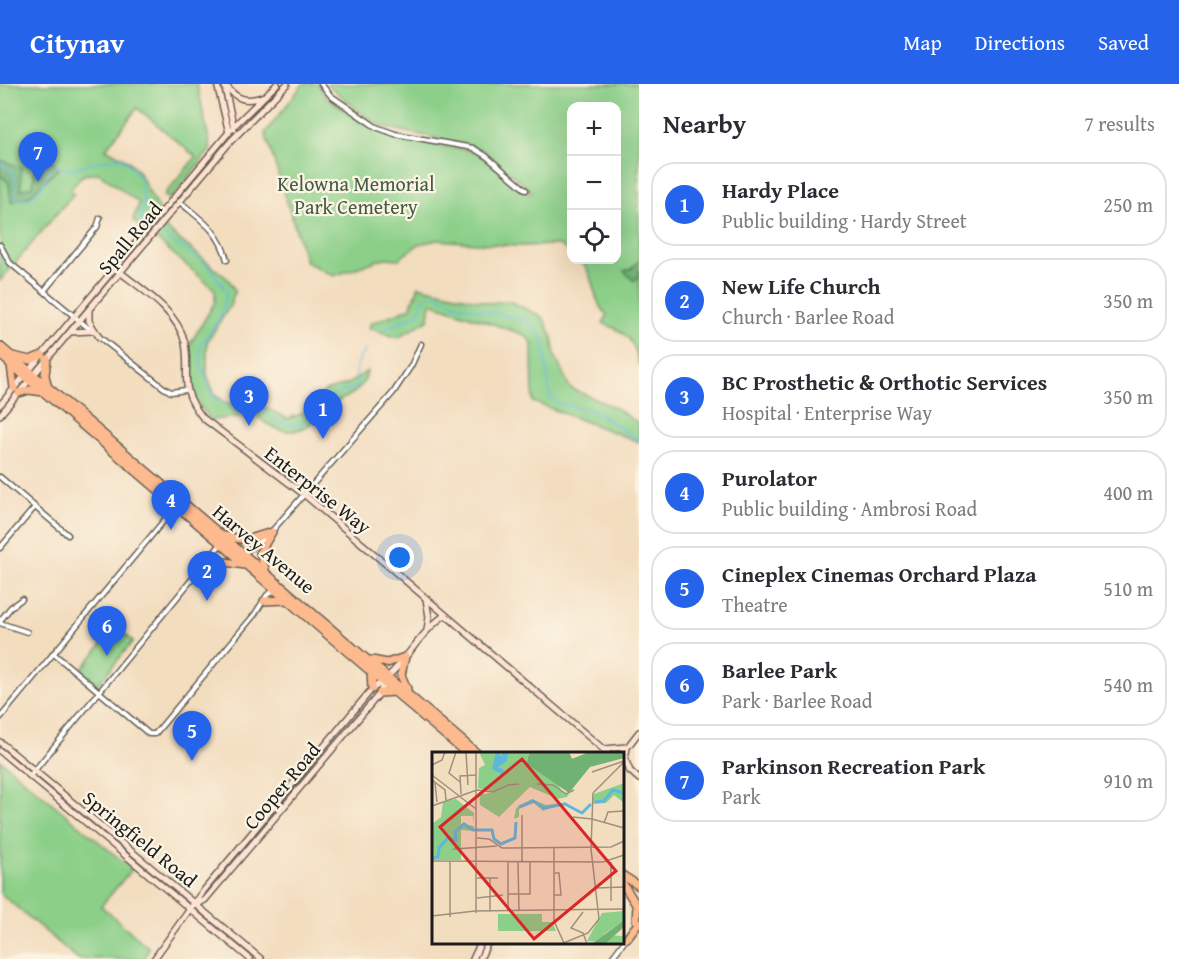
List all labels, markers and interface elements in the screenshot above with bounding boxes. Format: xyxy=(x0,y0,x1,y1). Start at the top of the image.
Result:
text: Citynav xyxy=(30,22,124,63)
text: Map xyxy=(903,27,942,58)
text: Directions xyxy=(975,27,1065,58)
text: Saved xyxy=(1098,27,1149,58)
map controls xyxy=(567,102,621,264)
button: + xyxy=(567,102,621,156)
text: Nearby xyxy=(663,104,746,143)
text: 7 results xyxy=(1084,109,1155,138)
pin: 7 xyxy=(18,132,57,182)
button: − xyxy=(567,156,621,210)
park label: Kelowna Memorial Park Cemetery xyxy=(277,169,435,221)
text: Hardy Place xyxy=(722,174,839,206)
text: 1 xyxy=(679,190,690,219)
text: 250 m xyxy=(1103,190,1153,219)
street label: Spall Road xyxy=(90,195,169,281)
text: Public building · Hardy Street xyxy=(722,206,967,235)
button: locate xyxy=(567,210,621,264)
text: New Life Church xyxy=(722,270,880,302)
text: 2 xyxy=(679,286,690,315)
text: 350 m xyxy=(1103,286,1153,315)
text: Church · Barlee Road xyxy=(722,302,894,331)
text: BC Prosthetic & Orthotic Services xyxy=(722,366,1047,398)
pin: 3 xyxy=(230,376,268,426)
text: 3 xyxy=(679,382,690,411)
text: 350 m xyxy=(1103,382,1153,411)
pin: 1 xyxy=(304,390,342,439)
text: Hospital · Enterprise Way xyxy=(722,398,932,427)
street label: Enterprise Way xyxy=(259,439,378,540)
text: Purolator xyxy=(722,462,817,494)
text: 4 xyxy=(679,478,690,507)
text: 400 m xyxy=(1103,478,1153,507)
pin: 4 xyxy=(152,480,190,530)
text: Public building · Ambrosi Road xyxy=(722,494,977,523)
street label: Harvey Avenue xyxy=(207,497,322,600)
your location xyxy=(385,543,414,572)
pin: 2 xyxy=(188,552,226,601)
text: Cineplex Cinemas Orchard Plaza xyxy=(722,558,1037,590)
text: 5 xyxy=(679,574,690,603)
text: 510 m xyxy=(1103,574,1153,603)
text: Theatre xyxy=(722,590,788,619)
pin: 6 xyxy=(88,606,126,656)
text: Barlee Park xyxy=(722,654,837,686)
text: 6 xyxy=(679,670,690,699)
text: 540 m xyxy=(1103,670,1153,699)
text: Park · Barlee Road xyxy=(722,686,872,715)
pin: 5 xyxy=(172,712,212,761)
street label: Cooper Road xyxy=(236,736,327,836)
text: Parkinson Recreation Park xyxy=(722,750,985,782)
inset map xyxy=(432,752,624,944)
text: 7 xyxy=(679,766,690,795)
text: 910 m xyxy=(1103,766,1153,795)
text: Park xyxy=(722,782,761,811)
street label: Springfield Road xyxy=(77,783,204,894)

